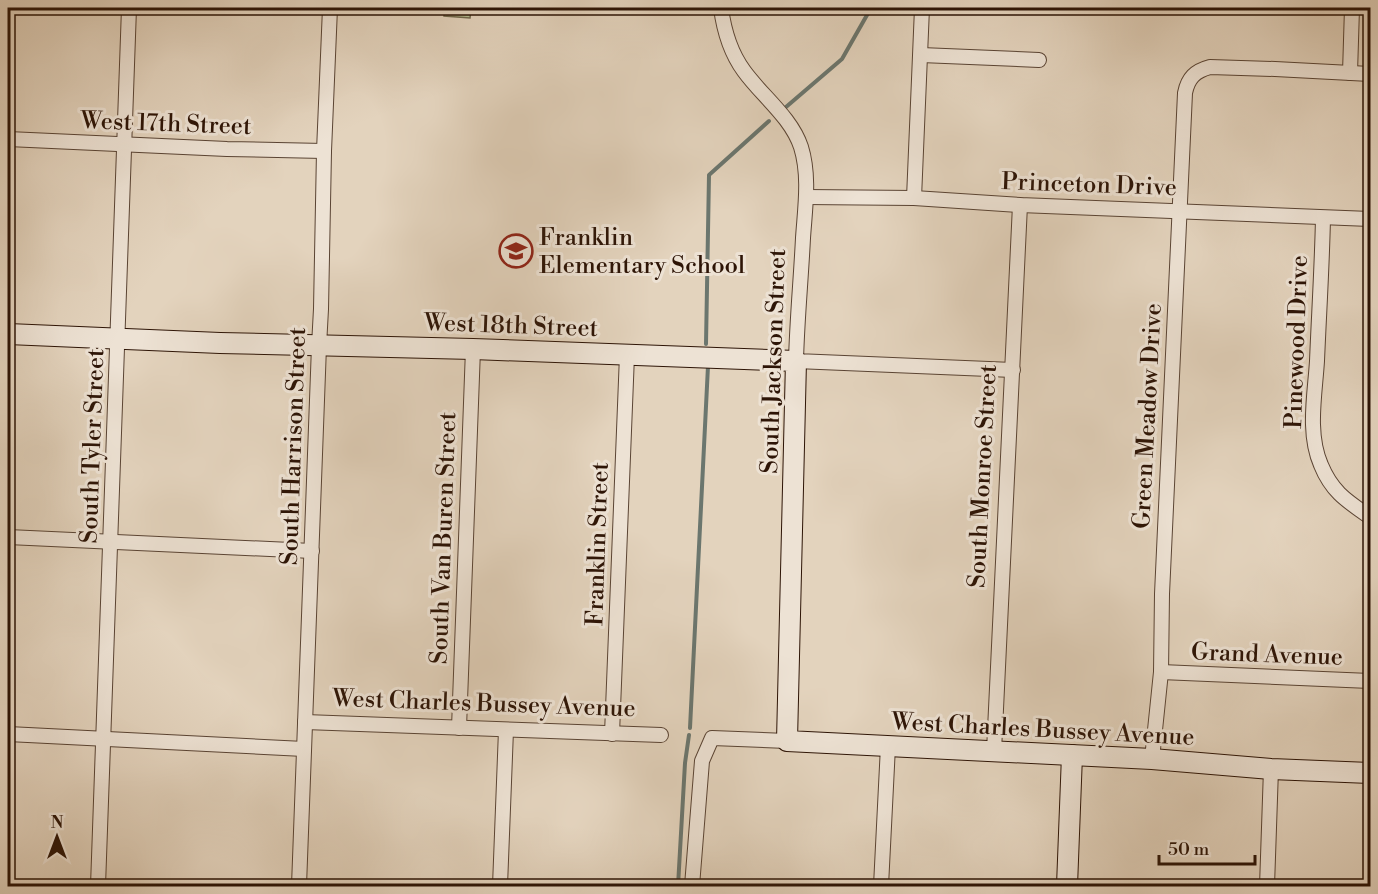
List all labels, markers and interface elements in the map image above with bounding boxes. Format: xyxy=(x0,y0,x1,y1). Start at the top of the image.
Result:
street label: West 17th Street xyxy=(79,106,252,142)
street label: Princeton Drive xyxy=(1001,167,1177,203)
place label: Franklin Elementary School xyxy=(539,223,745,281)
school or university icon: Franklin Elementary School xyxy=(498,233,534,269)
street label: South Jackson Street xyxy=(755,247,793,474)
street label: Pinewood Drive xyxy=(1279,255,1315,429)
street label: Green Meadow Drive xyxy=(1127,302,1169,530)
street label: West 18th Street xyxy=(422,308,599,344)
street label: South Harrison Street xyxy=(275,326,313,566)
street label: South Tyler Street xyxy=(75,347,111,544)
street label: South Monroe Street xyxy=(962,363,1004,589)
street label: South Van Buren Street xyxy=(425,411,463,665)
street label: Franklin Street xyxy=(580,461,616,627)
street label: Grand Avenue xyxy=(1190,637,1343,673)
street label: West Charles Bussey Avenue xyxy=(331,684,636,724)
street label: West Charles Bussey Avenue xyxy=(890,707,1195,753)
north arrow xyxy=(27,807,87,867)
text: N xyxy=(51,813,64,833)
scale bar xyxy=(1159,828,1255,866)
text: 50 m xyxy=(1168,838,1210,861)

